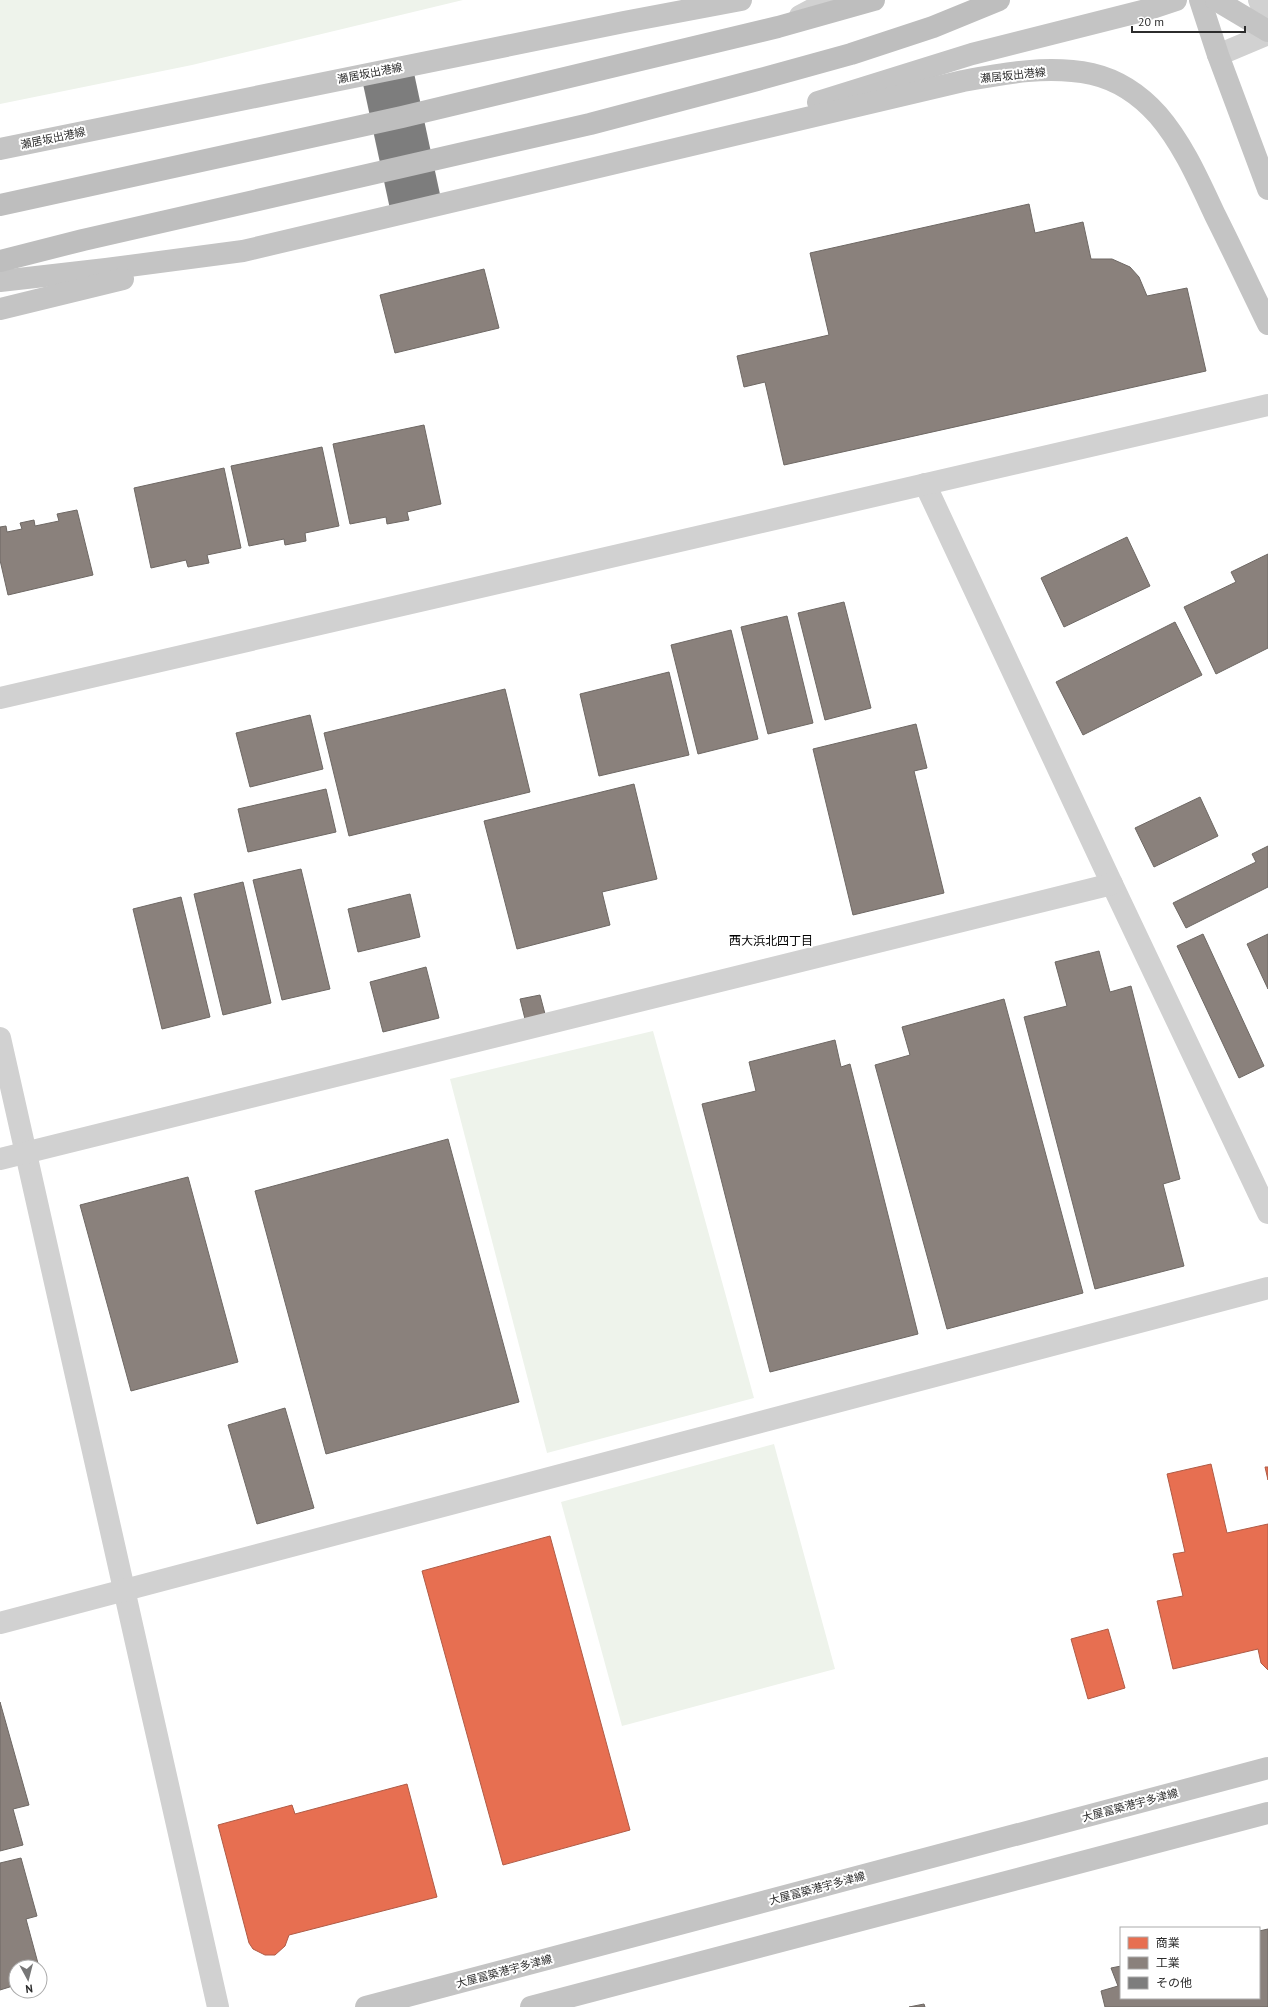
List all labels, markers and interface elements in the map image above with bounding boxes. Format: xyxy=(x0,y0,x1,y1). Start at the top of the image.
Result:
scale bar xyxy=(1132,8,1245,34)
text: 20 m xyxy=(1138,14,1164,29)
street label: 瀬居坂出港線 xyxy=(336,60,404,86)
street label: 瀬居坂出港線 xyxy=(979,65,1047,85)
street label: 瀬居坂出港線 xyxy=(19,124,87,152)
district label: 西大浜北四丁目 xyxy=(729,933,813,948)
street label: 大屋冨築港宇多津線 xyxy=(1080,1785,1180,1825)
street label: 大屋冨築港宇多津線 xyxy=(767,1868,867,1908)
legend xyxy=(1120,1927,1260,1999)
text: 商業 xyxy=(1156,1935,1180,1950)
street label: 大屋冨築港宇多津線 xyxy=(454,1951,554,1991)
text: 工業 xyxy=(1156,1955,1180,1970)
north arrow xyxy=(8,1959,48,1999)
text: その他 xyxy=(1156,1975,1192,1990)
text: N xyxy=(25,1982,34,1996)

